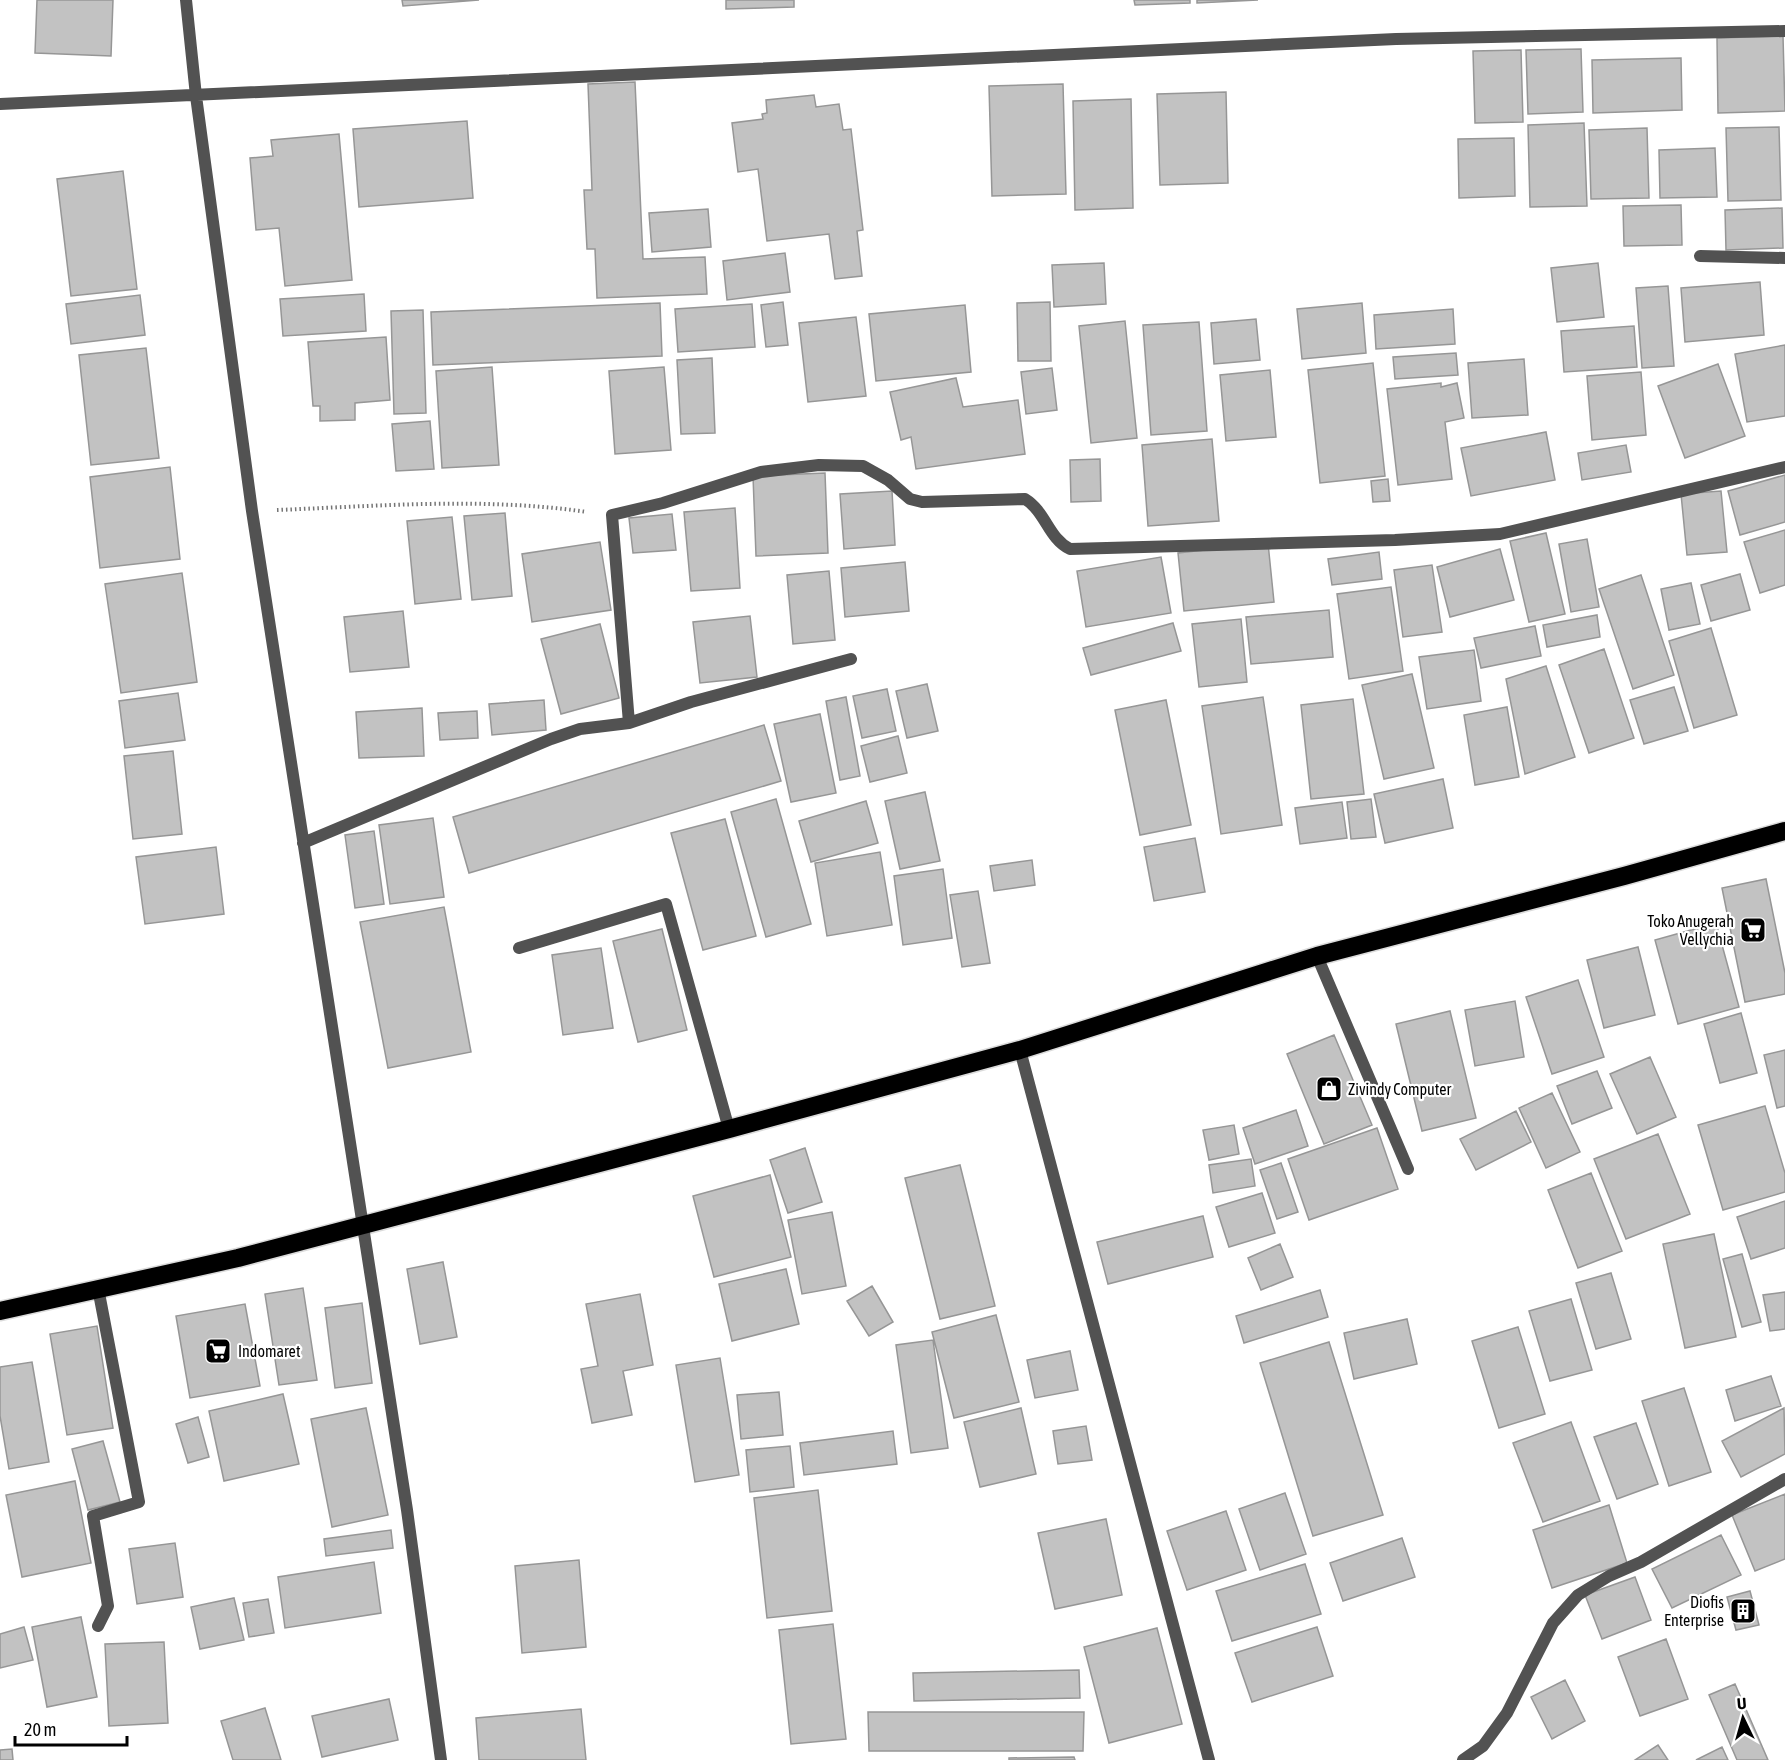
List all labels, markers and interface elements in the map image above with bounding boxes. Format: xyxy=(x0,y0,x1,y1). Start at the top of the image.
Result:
place label: Toko Anugerah Vellychia xyxy=(1647,912,1734,949)
supermarket icon: Toko Anugerah Vellychia xyxy=(1738,915,1768,945)
shop icon: Zivindy Computer xyxy=(1314,1074,1344,1104)
place label: Zivindy Computer xyxy=(1348,1080,1452,1099)
supermarket icon: Indomaret xyxy=(203,1336,233,1366)
place label: Indomaret xyxy=(238,1342,301,1360)
place label: Diofis Enterprise xyxy=(1664,1593,1724,1630)
building icon: Diofis Enterprise xyxy=(1728,1596,1758,1626)
north arrow xyxy=(1713,1688,1773,1748)
text: U xyxy=(1736,1694,1747,1712)
scale bar xyxy=(15,1709,128,1747)
text: 20 m xyxy=(24,1719,56,1740)

